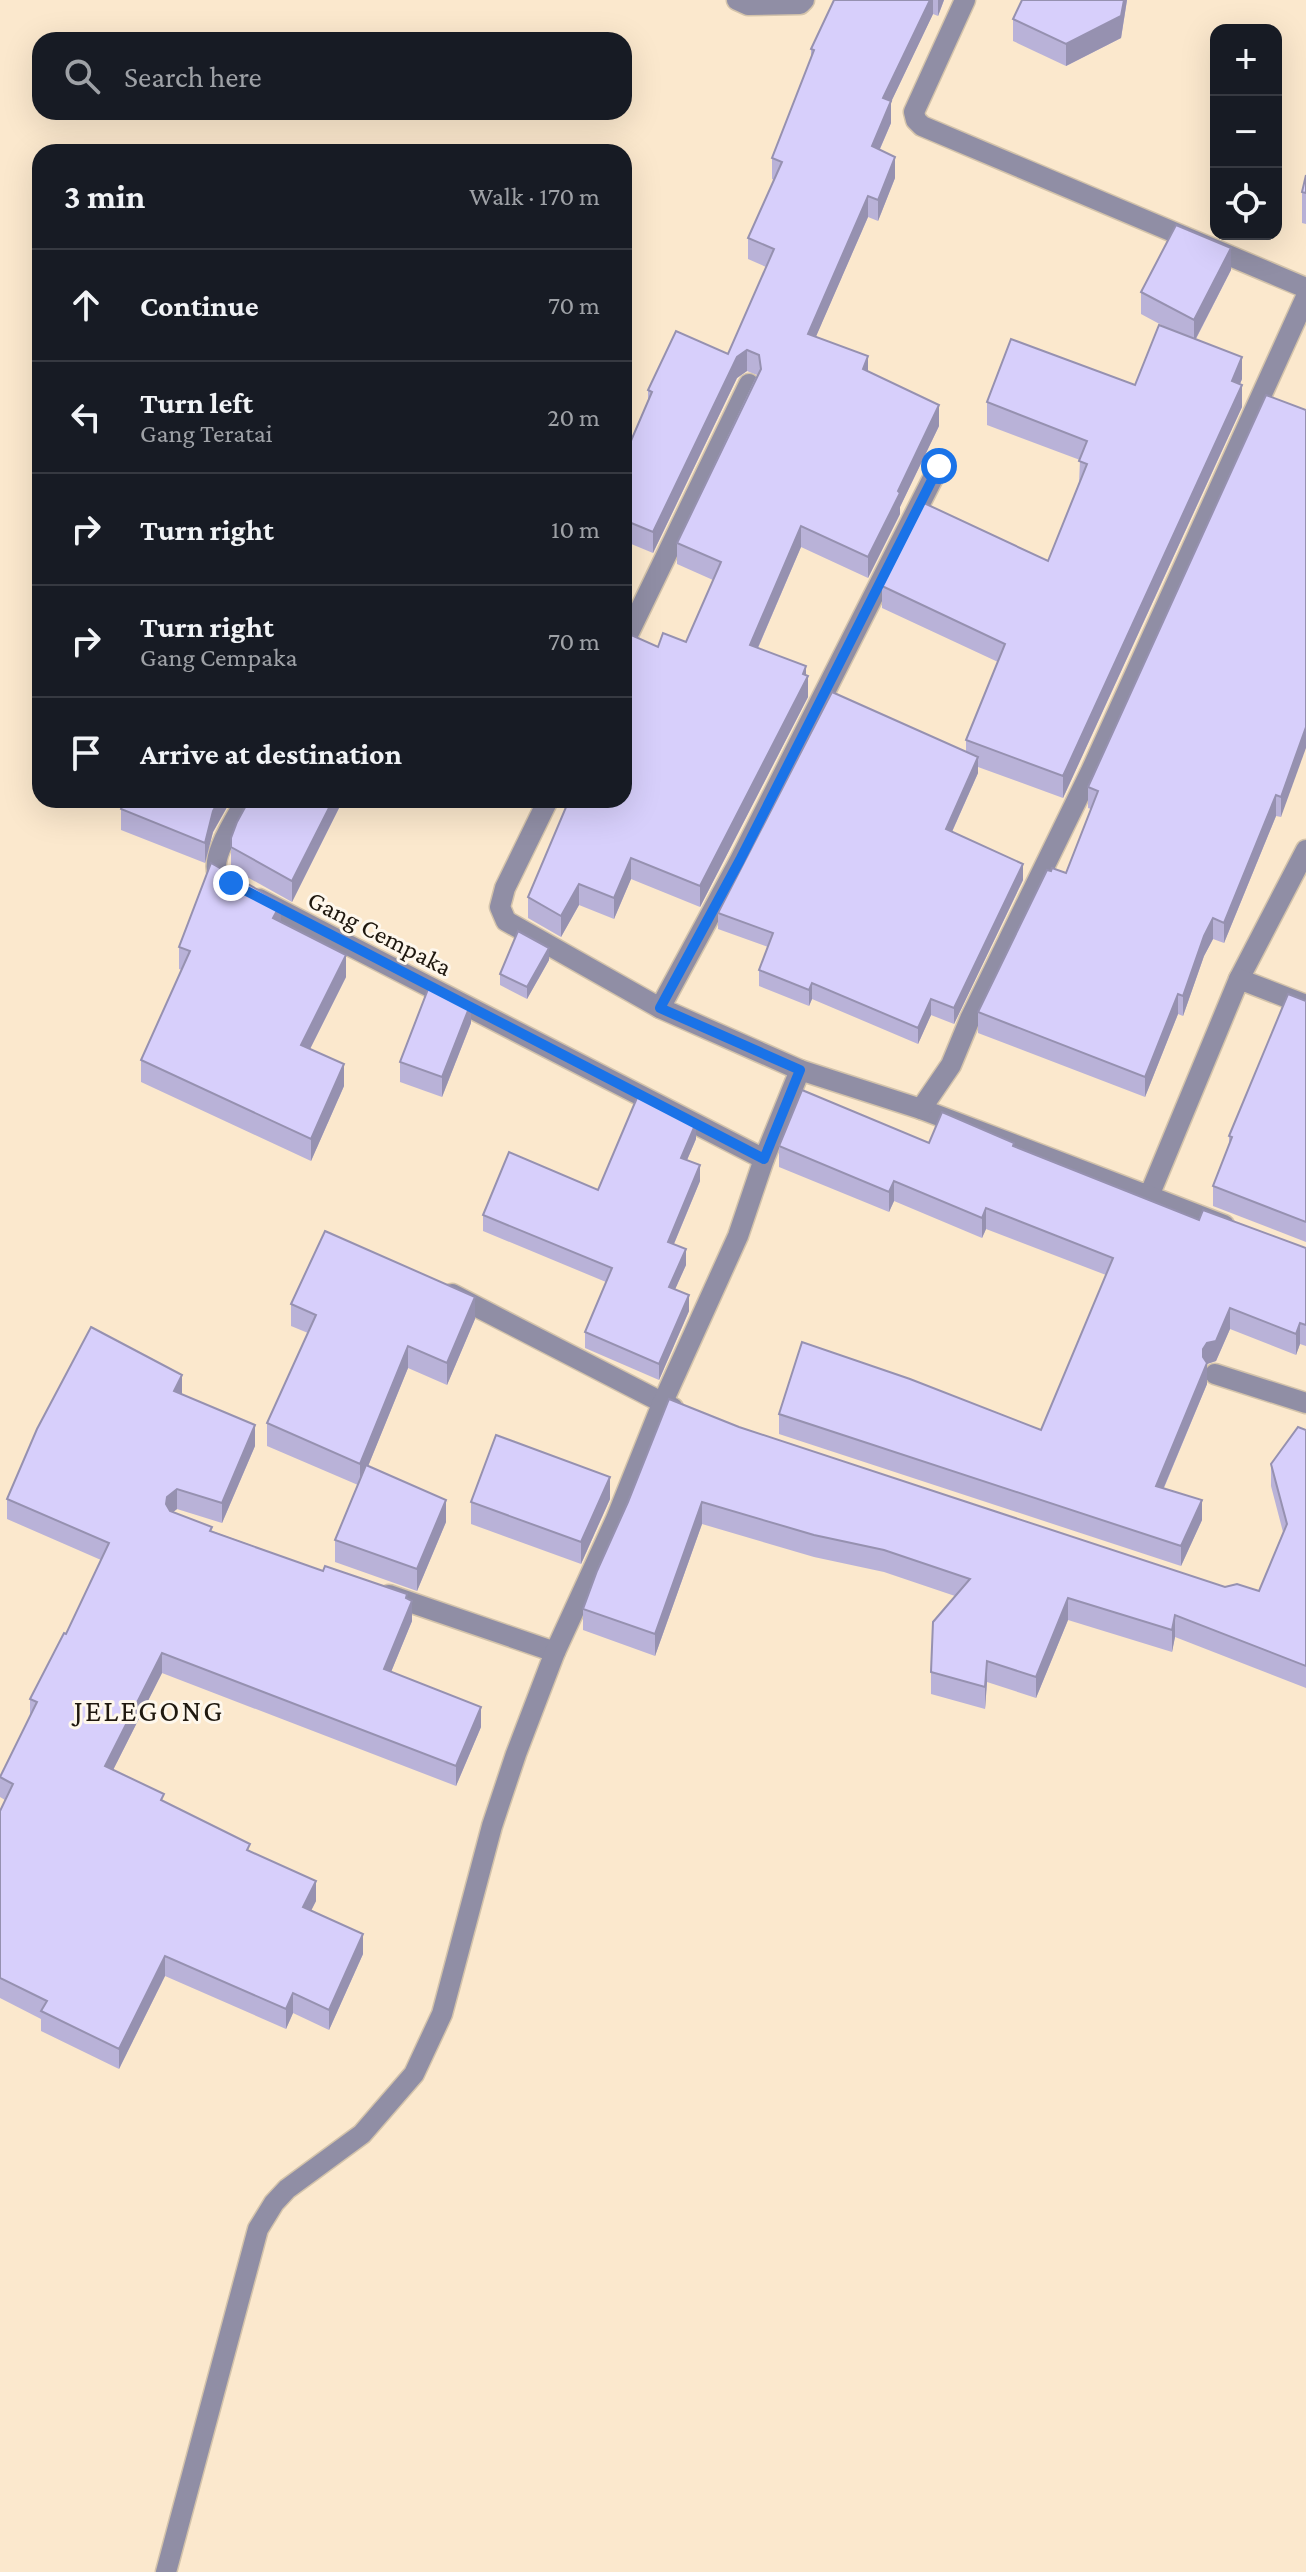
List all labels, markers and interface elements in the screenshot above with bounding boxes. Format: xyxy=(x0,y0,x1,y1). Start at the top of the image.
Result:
map controls xyxy=(1210,24,1282,240)
button: + xyxy=(1210,24,1282,96)
search box xyxy=(32,32,632,120)
icon: search xyxy=(60,54,104,98)
text: Search here xyxy=(124,60,262,93)
button: − xyxy=(1210,96,1282,168)
button: locate xyxy=(1210,168,1282,240)
text: 3 min xyxy=(64,178,145,215)
text: Walk · 170 m xyxy=(469,182,600,211)
icon: ahead xyxy=(64,283,108,327)
text: Continue xyxy=(140,289,259,322)
text: 70 m xyxy=(548,291,600,320)
text: Turn left xyxy=(140,386,253,419)
icon: left xyxy=(64,395,108,439)
text: 20 m xyxy=(547,403,600,432)
text: Gang Teratai xyxy=(140,419,273,448)
route start xyxy=(921,448,957,484)
icon: right xyxy=(64,507,108,551)
text: Turn right xyxy=(140,513,274,546)
text: 10 m xyxy=(551,515,600,544)
text: Turn right xyxy=(140,610,274,643)
icon: right xyxy=(64,619,108,663)
text: 70 m xyxy=(548,627,600,656)
text: Gang Cempaka xyxy=(140,643,297,672)
icon: arrive xyxy=(64,731,108,775)
text: Arrive at destination xyxy=(140,737,402,770)
route end xyxy=(213,865,249,901)
street label: Gang Cempaka xyxy=(303,885,456,982)
district label: JELEGONG xyxy=(71,1694,224,1727)

